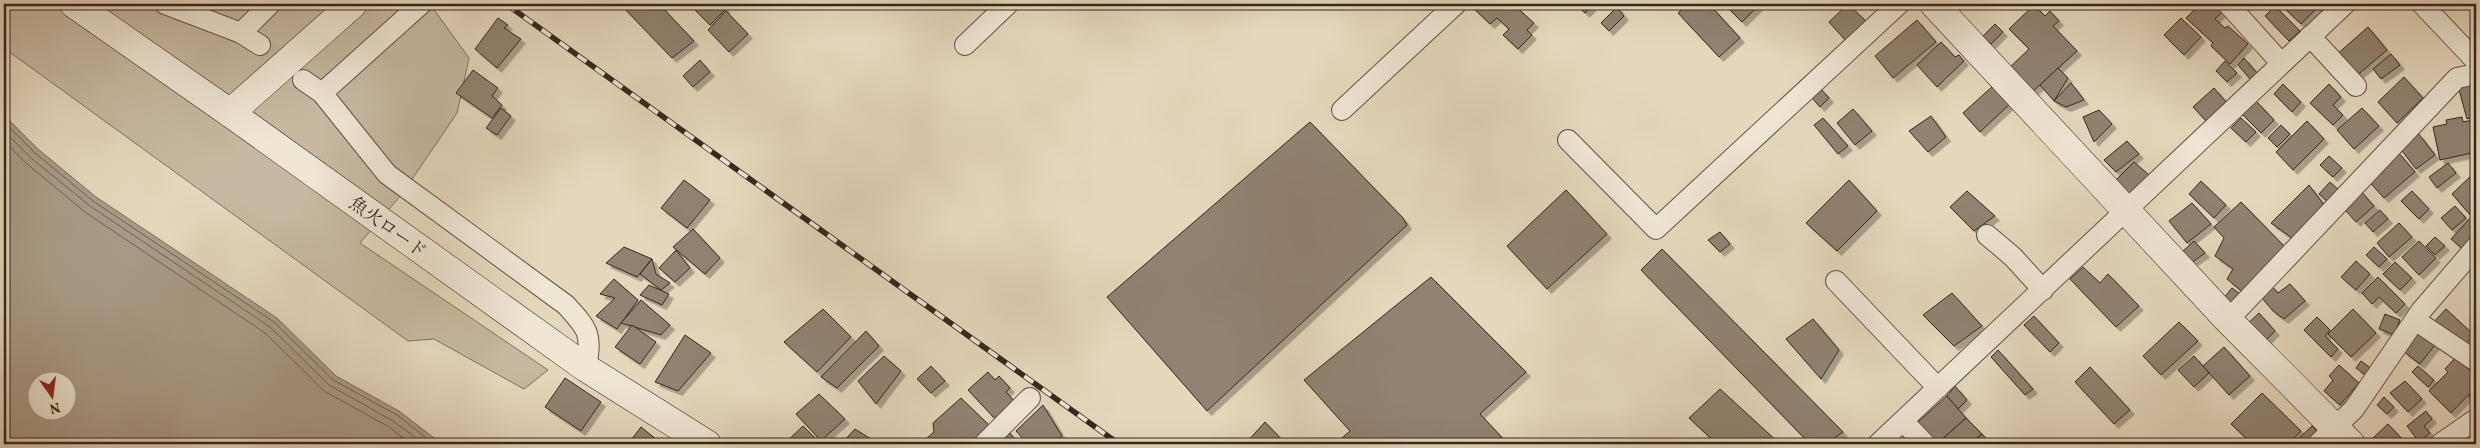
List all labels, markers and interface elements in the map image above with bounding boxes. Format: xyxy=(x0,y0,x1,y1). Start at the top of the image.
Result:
street label: 魚火ロード xyxy=(343,192,431,265)
north arrow xyxy=(28,370,78,420)
text: N xyxy=(48,397,62,418)

